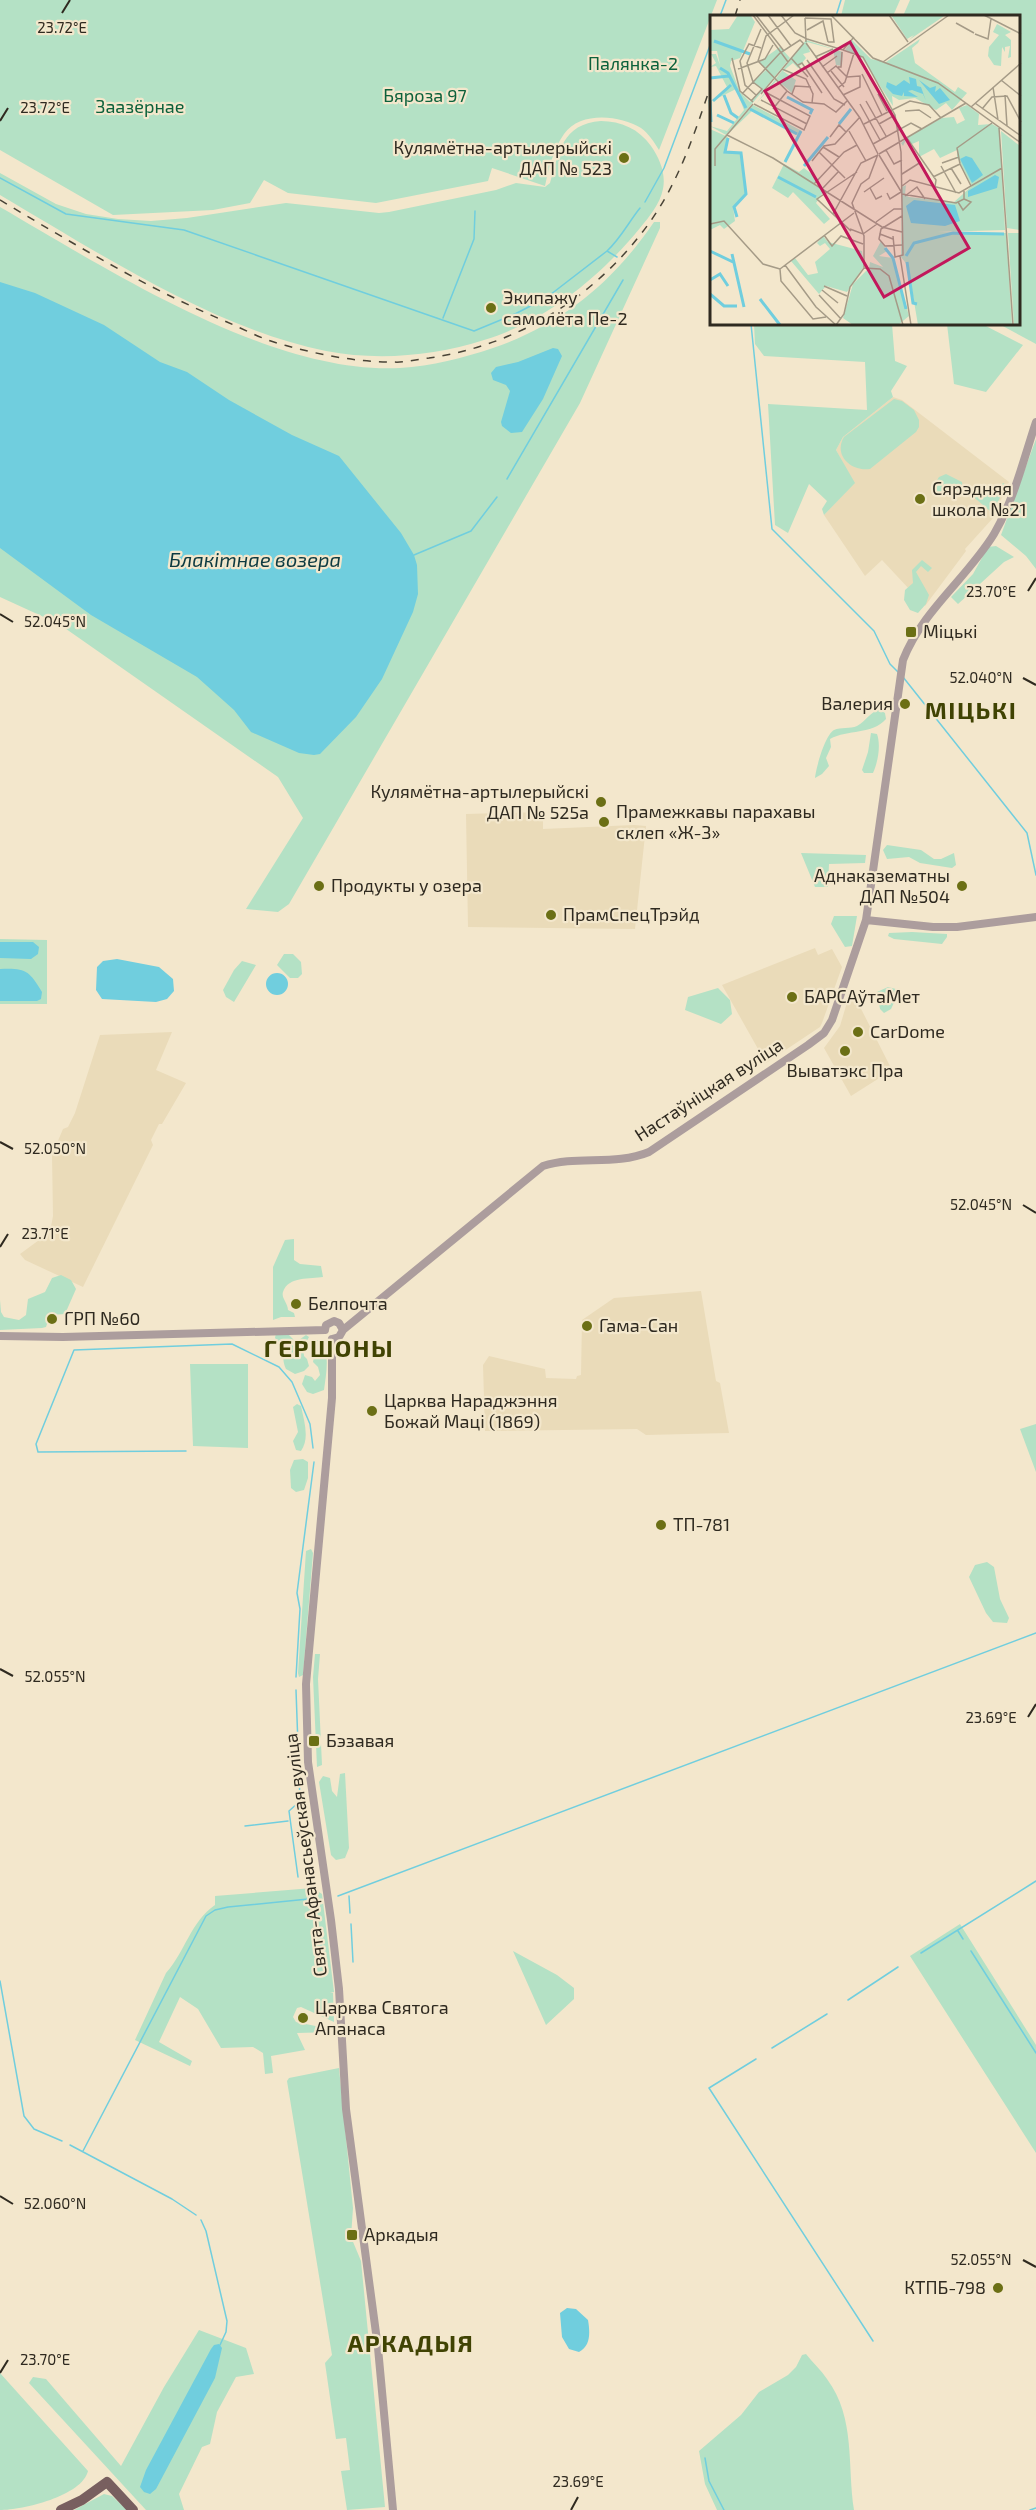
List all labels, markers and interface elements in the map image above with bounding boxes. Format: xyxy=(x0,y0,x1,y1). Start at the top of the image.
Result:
inset map xyxy=(710,15,1021,326)
text: 23.72°E xyxy=(37,18,87,36)
park label: Палянка-2 xyxy=(588,52,678,74)
park label: Бяроза 97 xyxy=(383,84,467,106)
park label: Заазёрнае xyxy=(95,95,185,117)
text: 23.72°E xyxy=(20,98,70,116)
place label: Кулямётна-артылерыйскі ДАП № 523 xyxy=(393,136,612,179)
marker: Кулямётна-артылерыйскі ДАП № 523 xyxy=(617,151,631,165)
place label: Экипажу самолёта Пе-2 xyxy=(503,286,628,329)
marker: Экипажу самолёта Пе-2 xyxy=(484,301,498,315)
place label: Сярэдняя школа №21 xyxy=(932,477,1027,520)
marker: Сярэдняя школа №21 xyxy=(913,492,927,506)
water label: Блакітнае возера xyxy=(169,547,341,571)
text: 23.70°E xyxy=(966,582,1016,600)
text: 52.045°N xyxy=(24,612,86,630)
place label: Міцькі xyxy=(923,620,977,642)
marker: Міцькі xyxy=(904,625,918,639)
text: 52.040°N xyxy=(949,668,1013,686)
place label: Валерия xyxy=(821,692,893,714)
district label: МІЦЬКІ xyxy=(925,695,1017,724)
marker: Валерия xyxy=(898,697,912,711)
place label: Кулямётна-артылерыйскі ДАП № 525а xyxy=(370,780,589,823)
marker: Кулямётна-артылерыйскі ДАП № 525а xyxy=(594,795,608,809)
place label: Прамежкавы парахавы склеп «Ж-З» xyxy=(616,800,815,843)
marker: Прамежкавы парахавы склеп «Ж-З» xyxy=(597,815,611,829)
place label: Аднаказематны ДАП №504 xyxy=(814,864,950,907)
place label: Продукты у озера xyxy=(331,874,482,896)
marker: Продукты у озера xyxy=(312,879,326,893)
marker: Аднаказематны ДАП №504 xyxy=(955,879,969,893)
place label: ПрамСпецТрэйд xyxy=(563,903,700,925)
marker: ПрамСпецТрэйд xyxy=(544,908,558,922)
place label: БАРСАўтаМет xyxy=(804,985,920,1007)
marker: БАРСАўтаМет xyxy=(785,990,799,1004)
place label: CarDome xyxy=(870,1020,945,1042)
marker: CarDome xyxy=(851,1025,865,1039)
street label: Настаўніцкая вуліца xyxy=(630,1033,787,1145)
marker: Выватэкс Пра xyxy=(838,1044,852,1058)
place label: Выватэкс Пра xyxy=(787,1059,903,1081)
text: 52.050°N xyxy=(24,1139,86,1157)
text: 52.045°N xyxy=(950,1195,1012,1213)
text: 23.71°E xyxy=(21,1224,69,1242)
place label: Белпочта xyxy=(308,1292,388,1314)
marker: Белпочта xyxy=(289,1297,303,1311)
place label: ГРП №60 xyxy=(64,1307,140,1329)
marker: ГРП №60 xyxy=(45,1312,59,1326)
place label: Гама-Сан xyxy=(599,1314,678,1336)
marker: Гама-Сан xyxy=(580,1319,594,1333)
district label: ГЕРШОНЫ xyxy=(264,1333,394,1362)
place label: Царква Нараджэння Божай Маці (1869) xyxy=(384,1389,557,1432)
marker: Царква Нараджэння Божай Маці (1869) xyxy=(365,1404,379,1418)
place label: ТП-781 xyxy=(673,1513,730,1535)
marker: ТП-781 xyxy=(654,1518,668,1532)
text: 52.055°N xyxy=(24,1667,86,1685)
text: 23.69°E xyxy=(965,1708,1017,1726)
place label: Бэзавая xyxy=(326,1729,394,1751)
street label: Свята-Афанасьеўская вуліца xyxy=(279,1732,331,1978)
marker: Бэзавая xyxy=(307,1734,321,1748)
place label: Царква Святога Апанаса xyxy=(315,1996,449,2039)
marker: Царква Святога Апанаса xyxy=(296,2011,310,2025)
text: 52.060°N xyxy=(24,2194,86,2212)
place label: Аркадыя xyxy=(364,2223,439,2245)
marker: Аркадыя xyxy=(345,2228,359,2242)
text: 52.055°N xyxy=(950,2250,1012,2268)
place label: КТПБ-798 xyxy=(904,2276,986,2298)
marker: КТПБ-798 xyxy=(991,2281,1005,2295)
district label: АРКАДЫЯ xyxy=(348,2328,474,2357)
text: 23.70°E xyxy=(20,2350,70,2368)
text: 23.69°E xyxy=(552,2472,604,2490)

